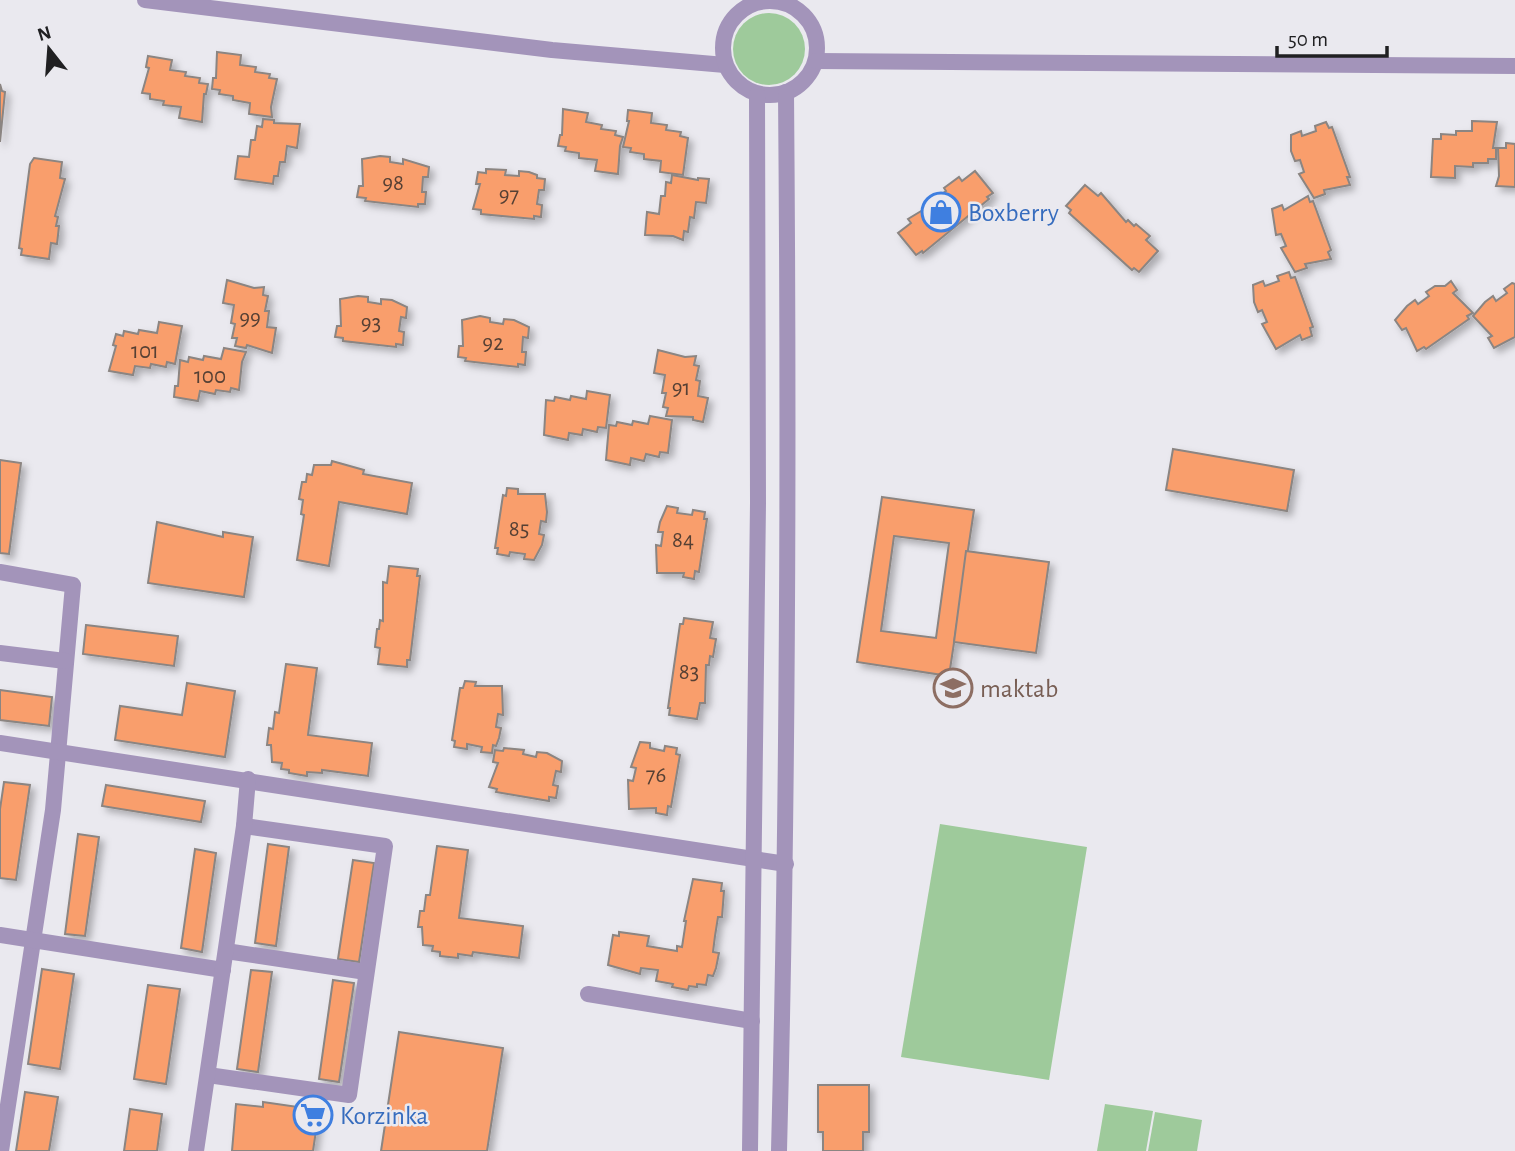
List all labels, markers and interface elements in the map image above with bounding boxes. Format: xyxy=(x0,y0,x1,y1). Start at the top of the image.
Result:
north arrow xyxy=(14,14,84,84)
scale bar xyxy=(1277,14,1387,58)
text: N xyxy=(35,23,54,45)
text: 50 m xyxy=(1288,29,1328,50)
house number: 98 xyxy=(382,172,404,195)
house number: 97 xyxy=(499,184,519,207)
shop icon: Boxberry xyxy=(920,191,962,233)
place label: Boxberry xyxy=(968,200,1059,226)
house number: 99 xyxy=(239,307,261,330)
house number: 93 xyxy=(361,312,381,335)
house number: 92 xyxy=(482,332,504,355)
house number: 101 xyxy=(131,340,159,363)
house number: 100 xyxy=(194,365,226,388)
house number: 91 xyxy=(672,377,690,400)
house number: 85 xyxy=(509,518,529,541)
house number: 84 xyxy=(672,529,694,552)
house number: 83 xyxy=(679,661,699,684)
school or university icon: maktab xyxy=(932,667,974,709)
place label: maktab xyxy=(980,676,1058,702)
house number: 76 xyxy=(646,764,666,787)
supermarket icon: Korzinka xyxy=(292,1094,334,1136)
place label: Korzinka xyxy=(340,1103,428,1129)

